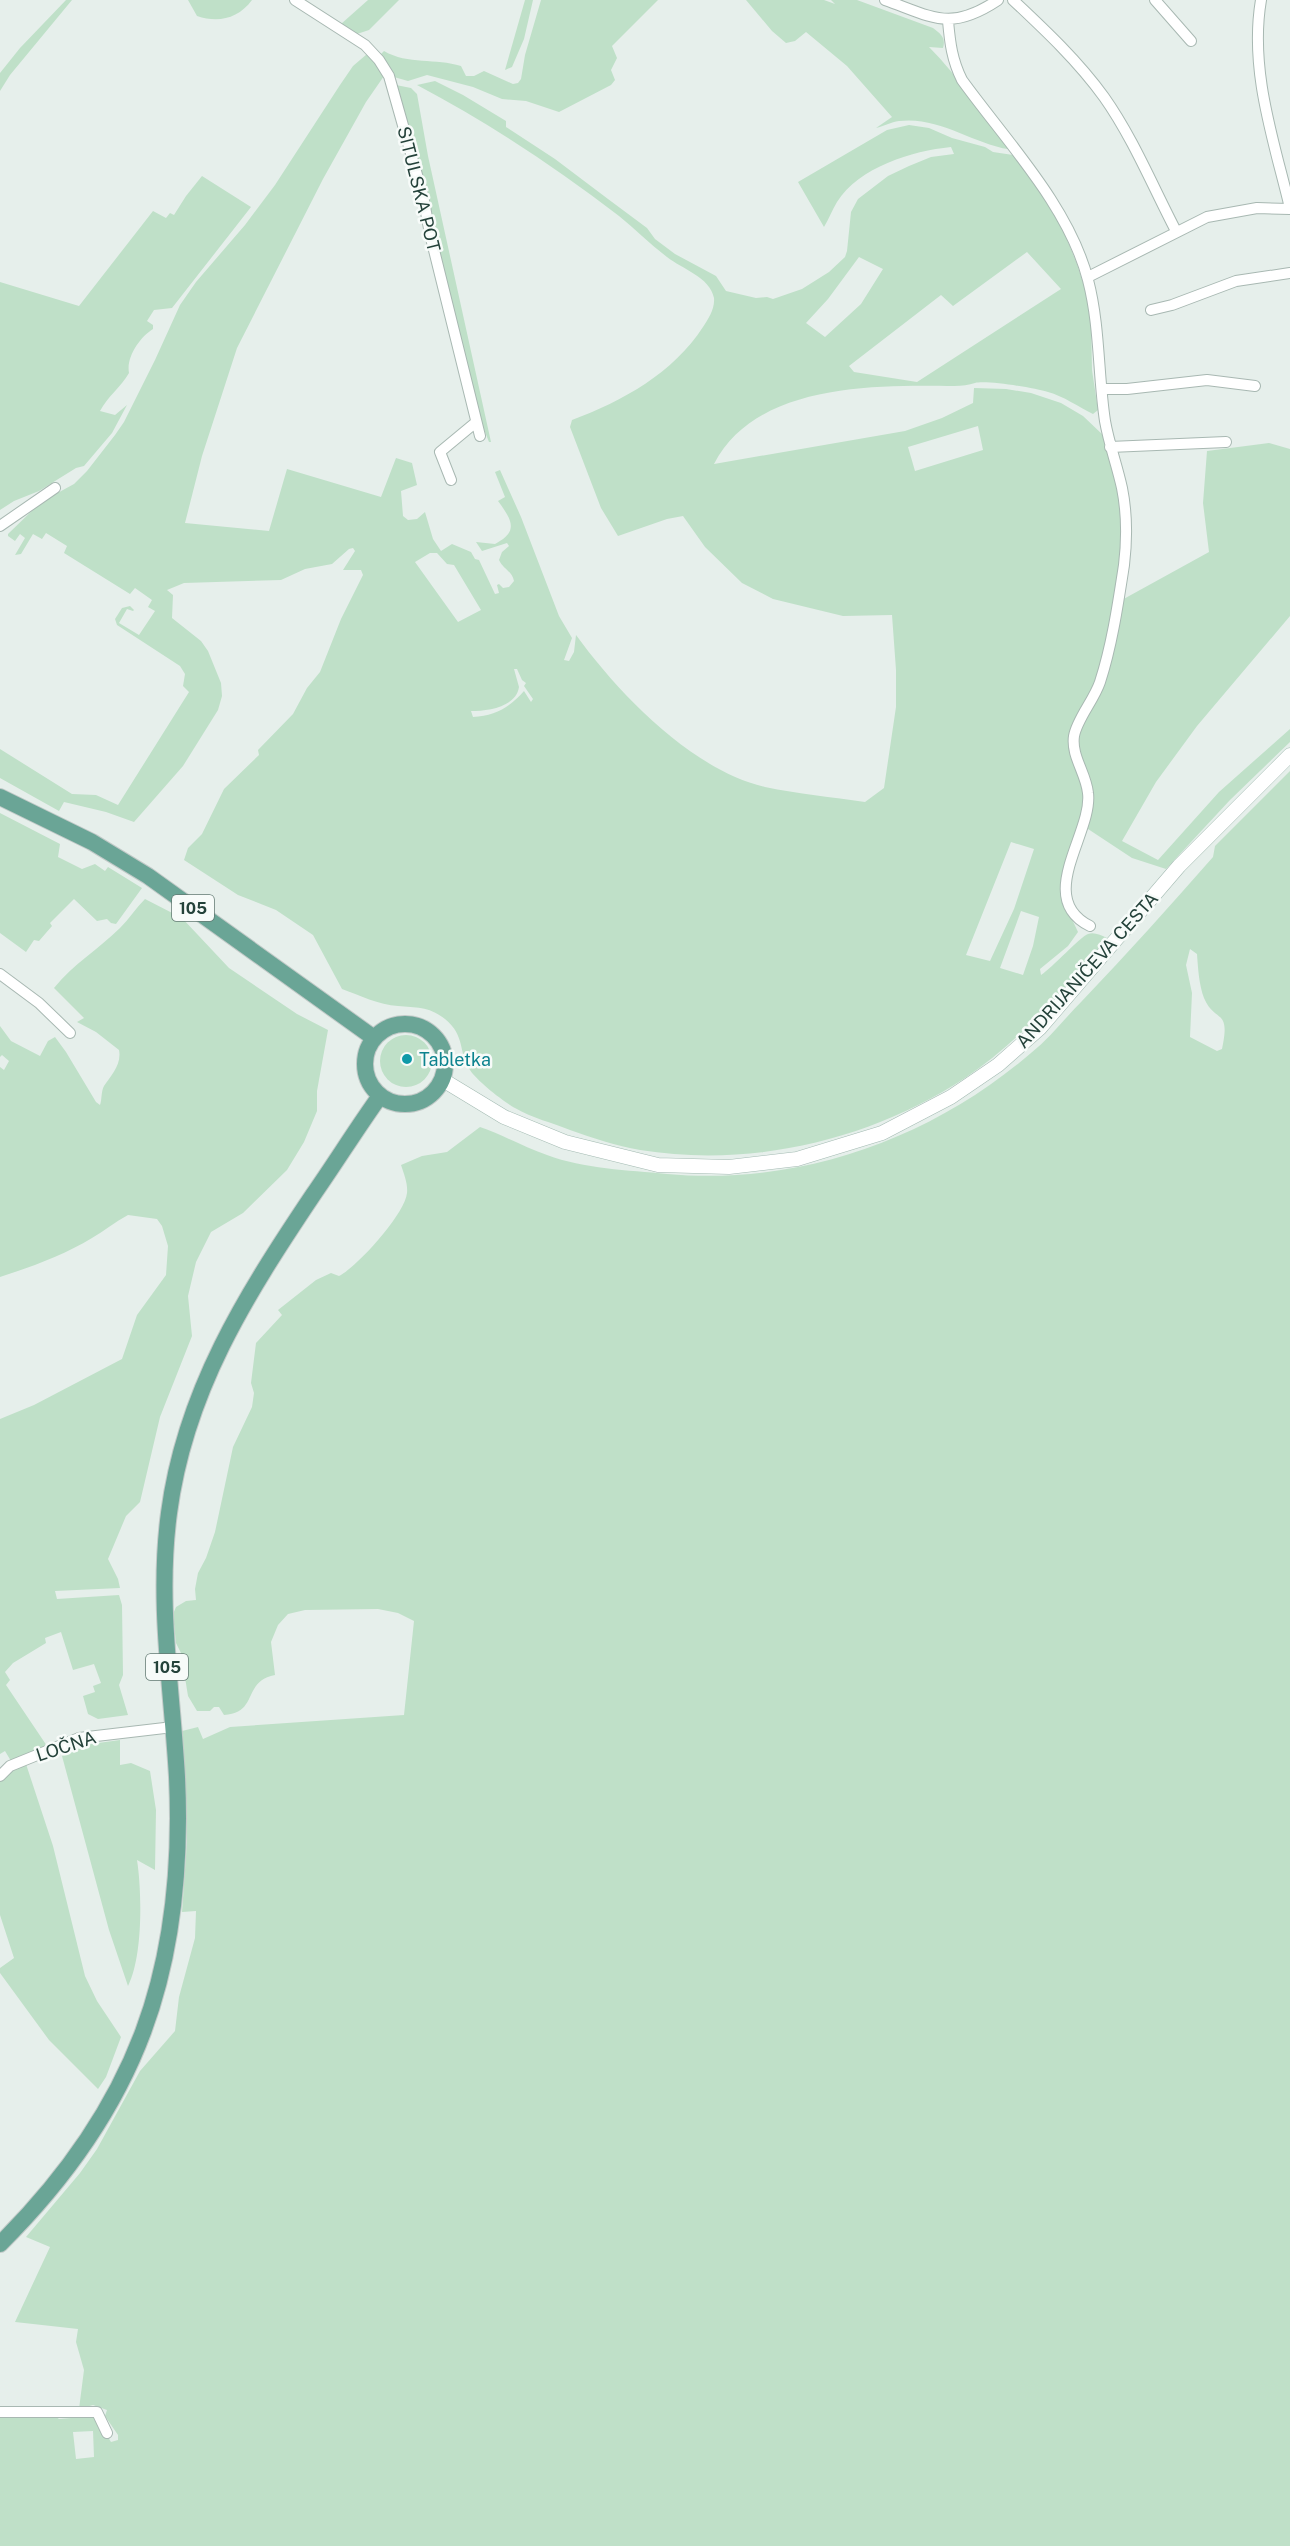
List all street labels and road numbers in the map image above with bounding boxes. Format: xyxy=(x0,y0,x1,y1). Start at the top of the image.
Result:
street label: SITULSKA POT xyxy=(393,124,445,254)
street label: ANDRIJANIČEVA CESTA xyxy=(1012,888,1163,1052)
road number: 105 xyxy=(172,895,214,921)
road number: 105 xyxy=(146,1654,188,1680)
street label: LOČNA xyxy=(33,1726,99,1766)

